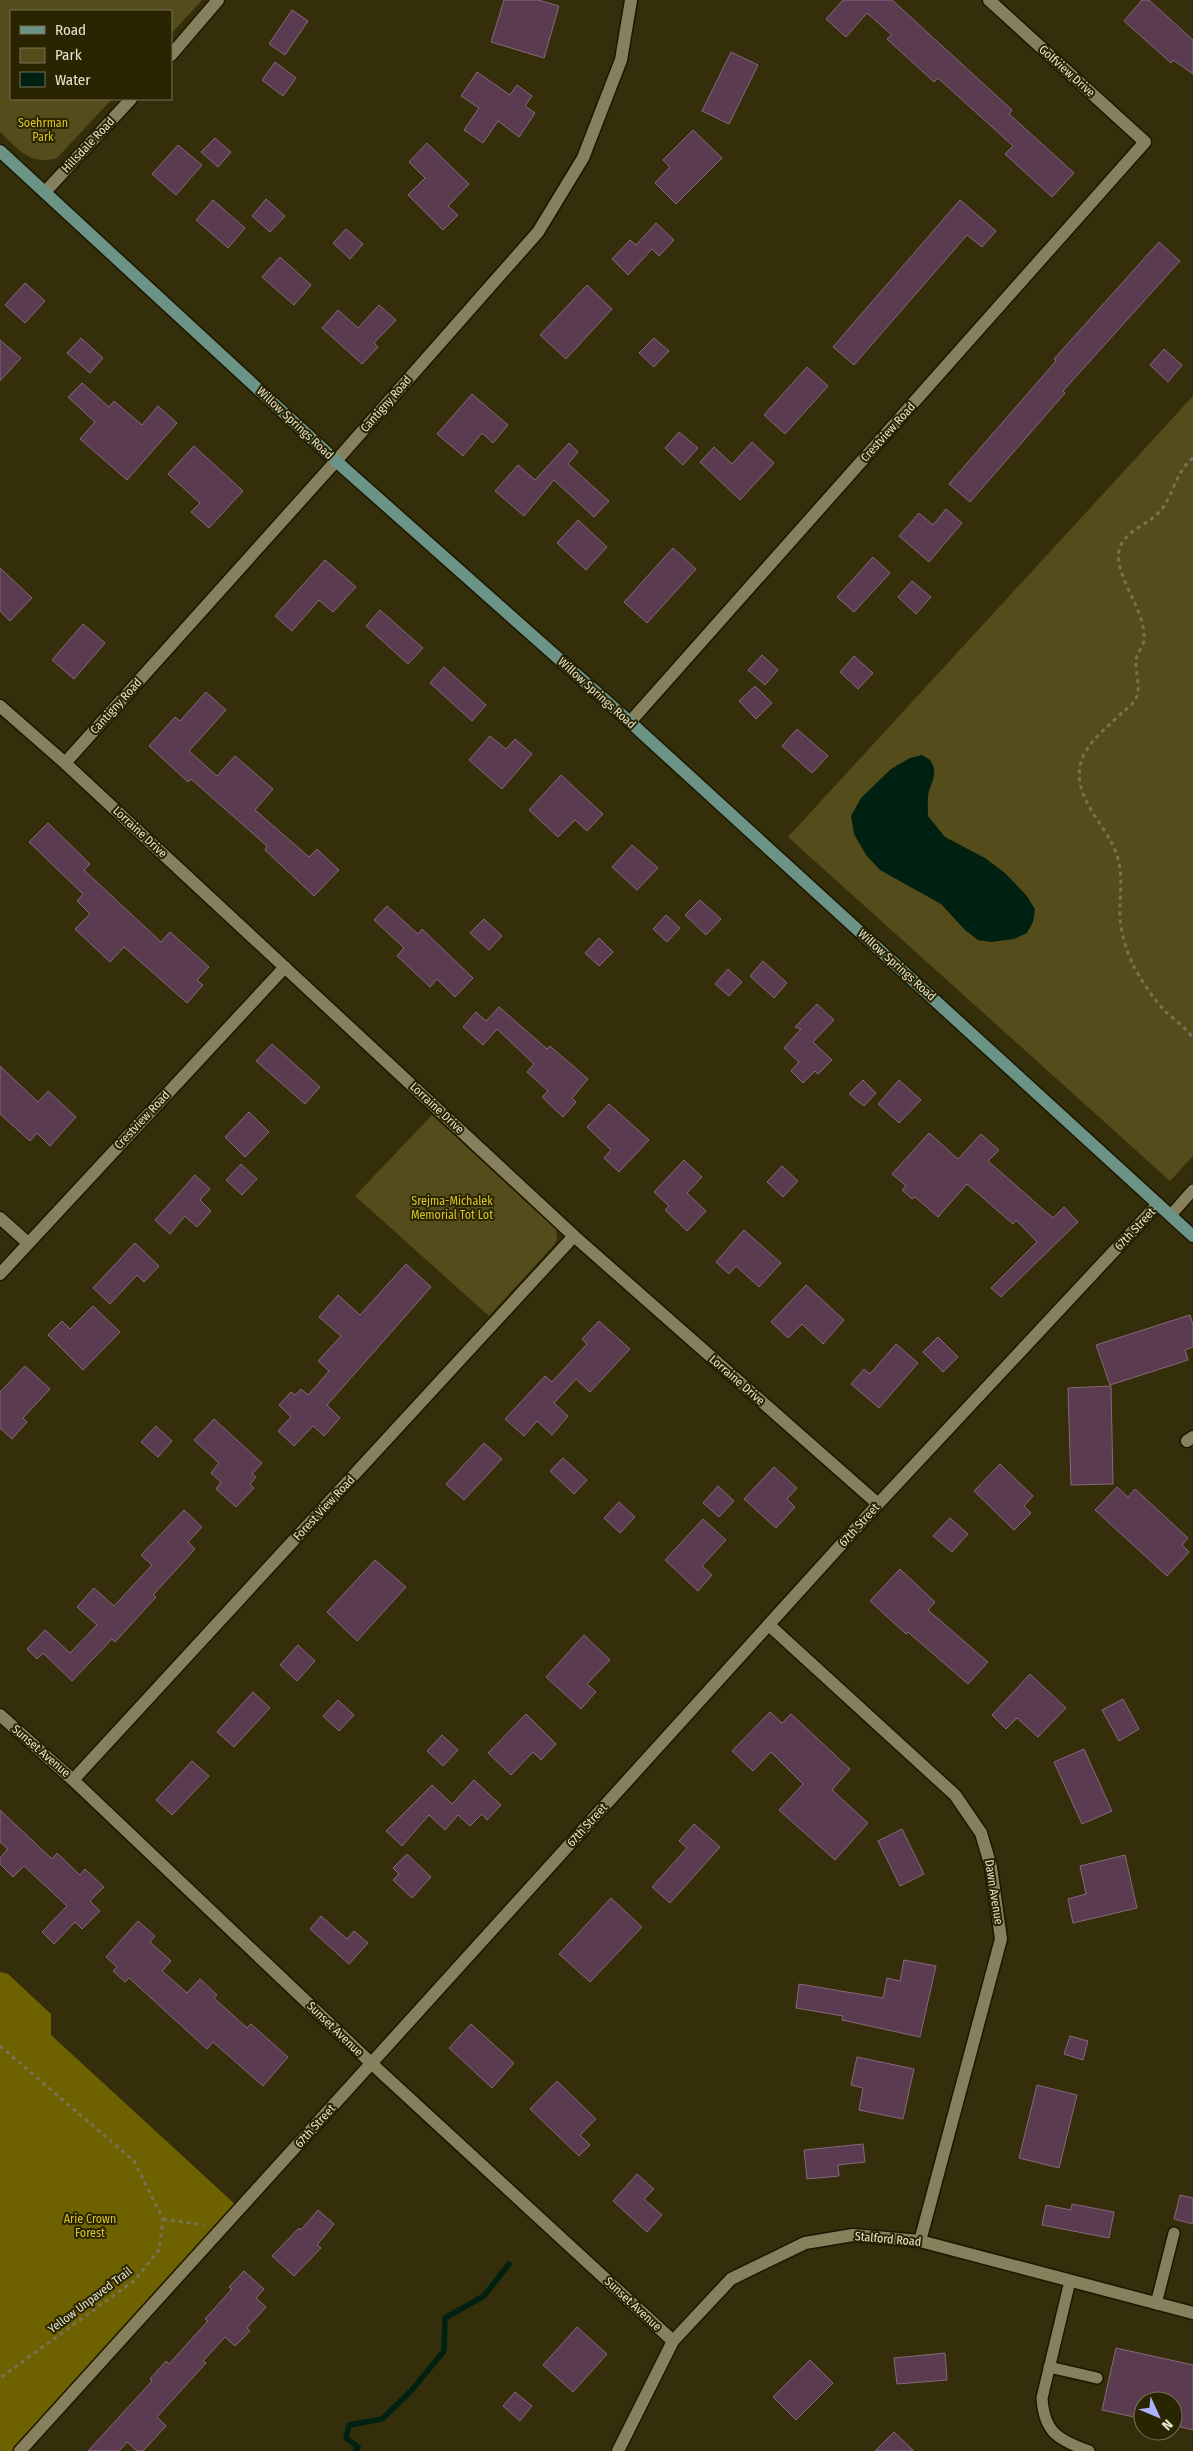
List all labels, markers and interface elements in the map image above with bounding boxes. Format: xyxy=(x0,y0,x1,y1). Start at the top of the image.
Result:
legend xyxy=(10,10,172,100)
text: Road xyxy=(55,21,86,39)
street label: Golfview Drive xyxy=(1036,42,1098,100)
text: Park xyxy=(55,46,82,64)
text: Water xyxy=(55,71,91,89)
street label: Hillsdale Road xyxy=(59,114,117,176)
park label: Soehrman Park xyxy=(18,116,68,144)
street label: Cantigny Road xyxy=(358,373,414,435)
street label: Willow Springs Road xyxy=(254,384,336,462)
street label: Crestview Road xyxy=(858,400,918,464)
street label: Willow Springs Road xyxy=(555,654,639,732)
street label: Cantigny Road xyxy=(87,675,145,737)
street label: Lorraine Drive xyxy=(110,803,170,861)
street label: Willow Springs Road xyxy=(855,926,939,1004)
street label: Lorraine Drive xyxy=(407,1079,467,1137)
street label: Crestview Road xyxy=(111,1088,173,1152)
park label: Srejma-Michalek Memorial Tot Lot xyxy=(411,1194,493,1222)
street label: 67th Street xyxy=(1112,1205,1158,1253)
street label: Lorraine Drive xyxy=(706,1352,768,1408)
street label: Forest View Road xyxy=(290,1473,358,1543)
street label: 67th Street xyxy=(836,1501,882,1549)
street label: Sunset Avenue xyxy=(9,1722,73,1780)
street label: 67th Street xyxy=(564,1801,610,1849)
street label: Dawn Avenue xyxy=(982,1858,1006,1926)
street label: Sunset Avenue xyxy=(304,1999,366,2059)
street label: 67th Street xyxy=(292,2102,338,2150)
park label: Arie Crown Forest xyxy=(64,2212,116,2240)
street label: Stalford Road xyxy=(854,2229,922,2249)
street label: Yellow Unpaved Trail xyxy=(45,2264,135,2336)
street label: Sunset Avenue xyxy=(602,2274,664,2334)
north arrow xyxy=(1133,2391,1183,2441)
text: N xyxy=(1158,2416,1176,2434)

